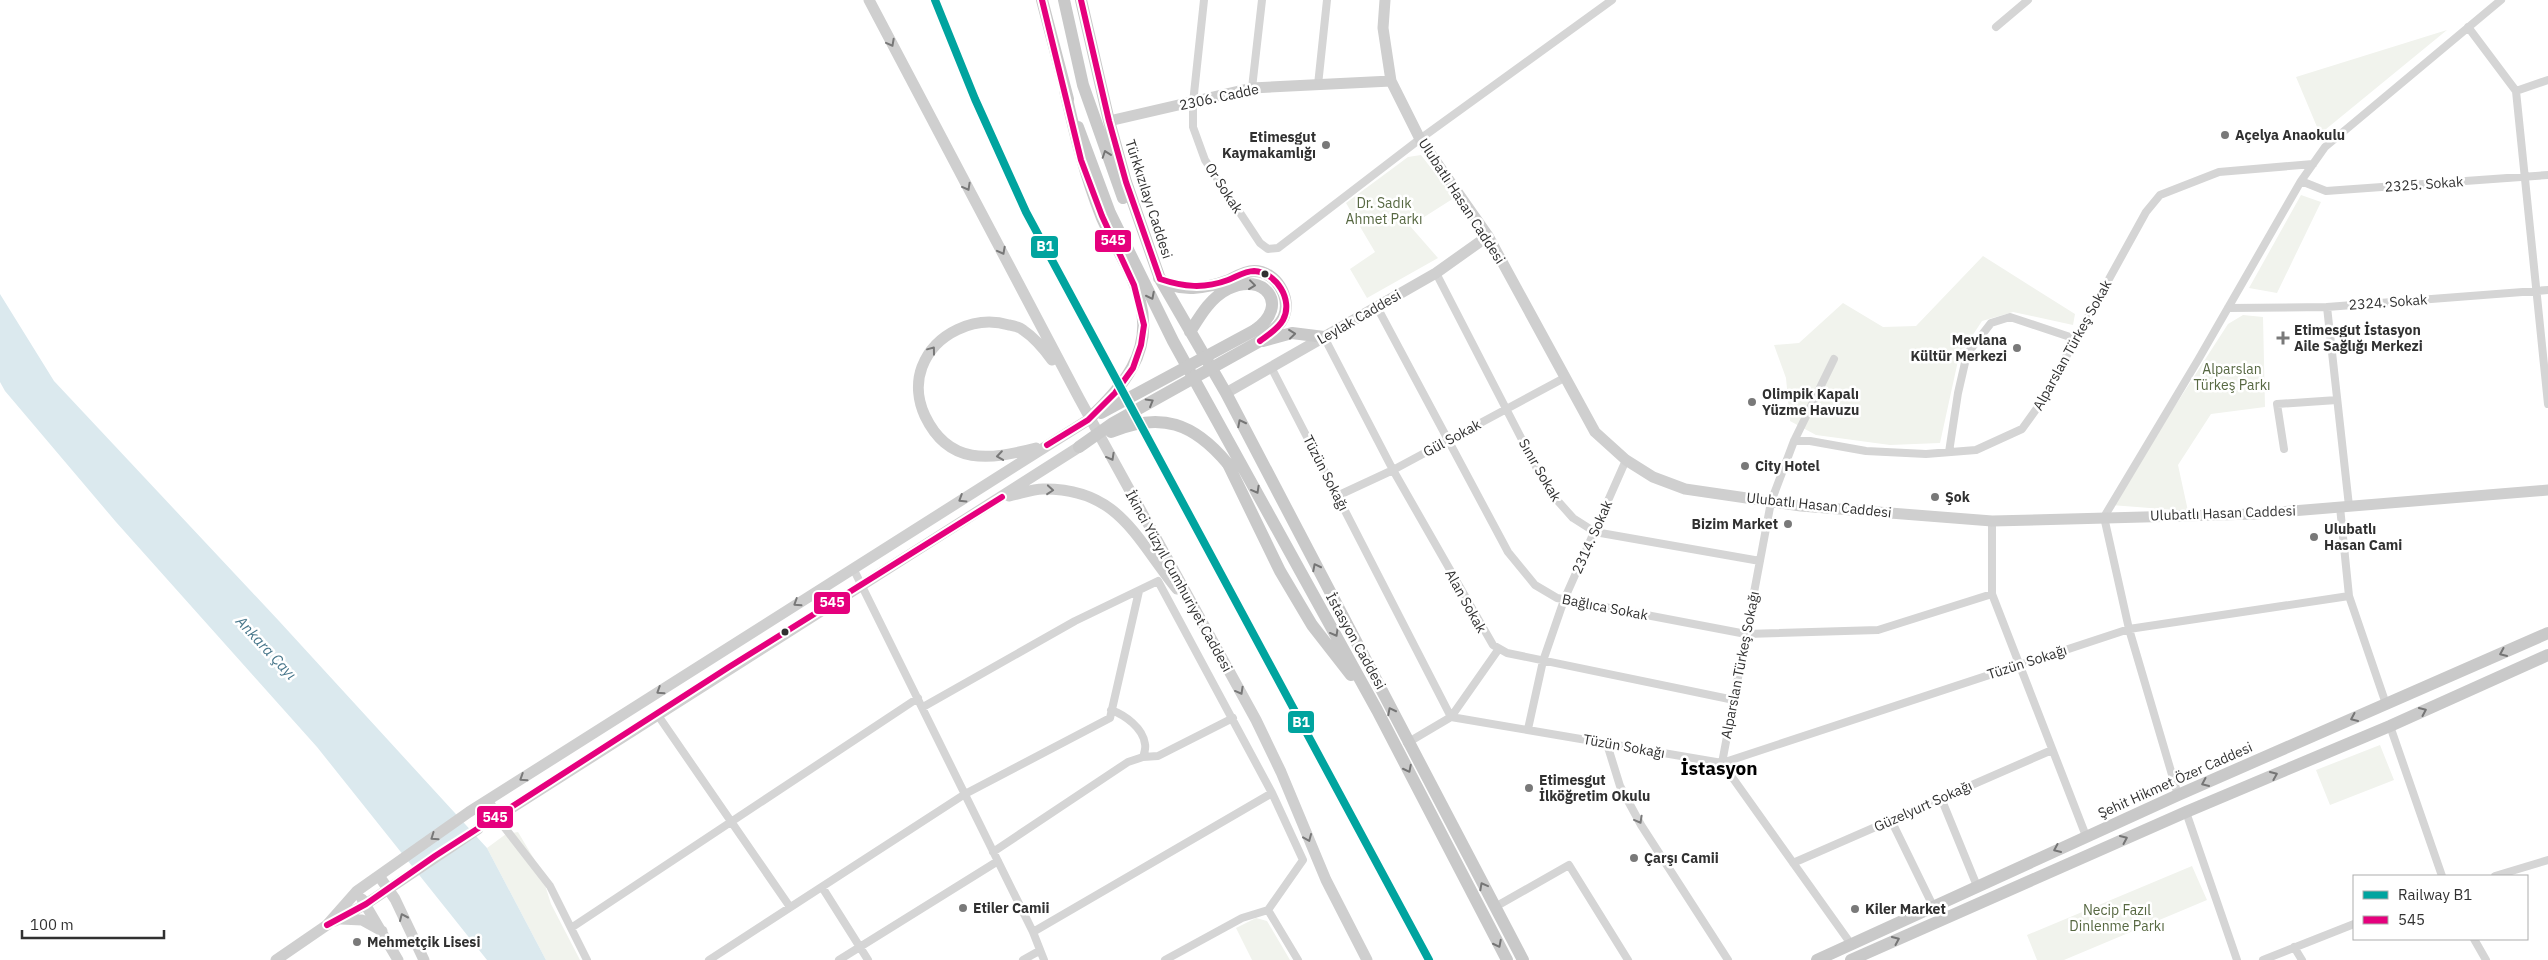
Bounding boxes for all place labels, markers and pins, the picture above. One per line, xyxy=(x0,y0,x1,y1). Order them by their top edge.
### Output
place label: Açelya Anaokulu xyxy=(2235,126,2345,144)
place label: Etimesgut Kaymakamlığı xyxy=(1222,128,1316,162)
marker: Açelya Anaokulu xyxy=(2219,129,2231,141)
marker: Etimesgut Kaymakamlığı xyxy=(1320,139,1332,151)
unlabelled marker xyxy=(1260,269,1270,279)
place label: Etimesgut İstasyon Aile Sağlığı Merkezi xyxy=(2294,321,2423,355)
place label: Mevlana Kültür Merkezi xyxy=(1911,331,2007,365)
marker: Etimesgut İstasyon Aile Sağlığı Merkezi xyxy=(2276,331,2290,345)
marker: Mevlana Kültür Merkezi xyxy=(2011,342,2023,354)
place label: Olimpik Kapalı Yüzme Havuzu xyxy=(1762,385,1859,419)
marker: Olimpik Kapalı Yüzme Havuzu xyxy=(1746,396,1758,408)
place label: City Hotel xyxy=(1755,457,1820,475)
marker: City Hotel xyxy=(1739,460,1751,472)
place label: Şok xyxy=(1945,488,1971,506)
marker: Şok xyxy=(1929,491,1941,503)
place label: Bizim Market xyxy=(1692,515,1778,533)
marker: Bizim Market xyxy=(1782,518,1794,530)
place label: Ulubatlı Hasan Cami xyxy=(2324,520,2402,554)
marker: Ulubatlı Hasan Cami xyxy=(2308,531,2320,543)
unlabelled marker xyxy=(780,627,790,637)
place label: Etimesgut İlköğretim Okulu xyxy=(1539,771,1650,805)
marker: Etimesgut İlköğretim Okulu xyxy=(1523,782,1535,794)
place label: Çarşı Camii xyxy=(1644,849,1719,867)
marker: Çarşı Camii xyxy=(1628,852,1640,864)
place label: Etiler Camii xyxy=(973,899,1050,917)
place label: Kiler Market xyxy=(1865,900,1946,918)
marker: Etiler Camii xyxy=(957,902,969,914)
marker: Kiler Market xyxy=(1849,903,1861,915)
place label: Mehmetçik Lisesi xyxy=(367,933,480,951)
marker: Mehmetçik Lisesi xyxy=(351,936,363,948)

